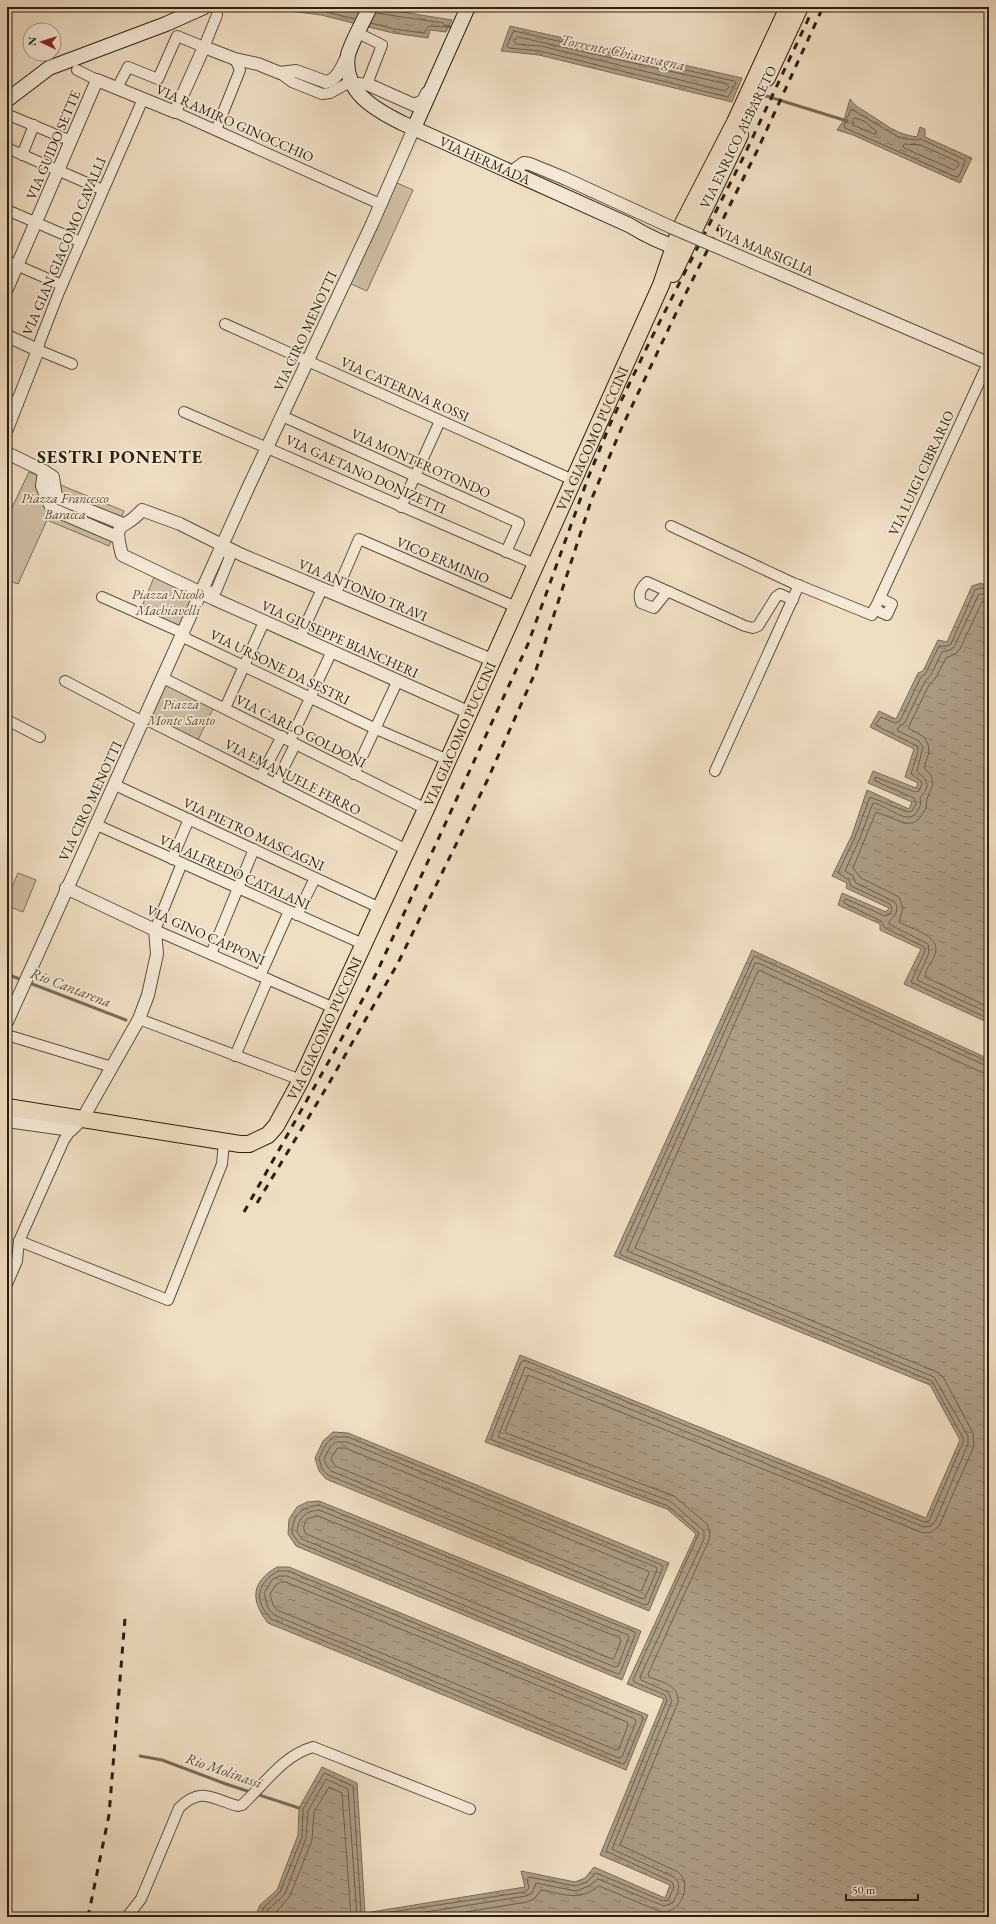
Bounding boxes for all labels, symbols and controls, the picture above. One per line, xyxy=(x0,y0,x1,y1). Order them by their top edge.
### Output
north arrow xyxy=(22,22,62,62)
water label: Torrente Chiaravagna xyxy=(559,30,687,74)
text: N xyxy=(25,36,39,46)
street label: VIA ENRICO ALBARETO xyxy=(695,62,781,212)
street label: VIA RAMIRO GINOCCHIO xyxy=(153,80,317,166)
street label: VIA GUIDO SETTE xyxy=(22,88,84,202)
street label: VIA HERMADA xyxy=(437,132,534,189)
street label: VIA GIAN GIACOMO CAVALLI xyxy=(18,154,110,338)
street label: VIA MARSIGLIA xyxy=(715,223,817,280)
street label: VIA CIRO MENOTTI xyxy=(269,268,341,394)
street label: VIA CATERINA ROSSI xyxy=(338,353,472,426)
street label: VIA GIACOMO PUCCINI xyxy=(552,363,633,513)
street label: VIA LUIGI CIBRARIO xyxy=(884,407,958,539)
street label: VIA MONTEROTONDO xyxy=(348,424,494,502)
street label: VIA GAETANO DONIZETTI xyxy=(283,430,449,518)
district label: SESTRI PONENTE xyxy=(37,445,203,468)
park label: Piazza Francesco Baracca xyxy=(21,489,110,523)
street label: VICO ERMINIO xyxy=(394,532,493,588)
street label: VIA ANTONIO TRAVI xyxy=(296,555,430,625)
park label: Piazza Nicolò Machiavelli xyxy=(132,585,205,619)
street label: VIA GIUSEPPE BIANCHERI xyxy=(259,596,422,682)
street label: VIA URSONE DA SESTRI xyxy=(207,625,353,709)
street label: VIA GIACOMO PUCCINI xyxy=(419,659,500,809)
street label: VIA CARLO GOLDONI xyxy=(233,690,369,772)
park label: Piazza Monte Santo xyxy=(146,695,216,729)
street label: VIA EMANUELE FERRO xyxy=(222,735,365,819)
street label: VIA CIRO MENOTTI xyxy=(54,738,126,864)
street label: VIA PIETRO MASCAGNI xyxy=(180,793,328,875)
street label: VIA ALFREDO CATALANI xyxy=(157,831,314,914)
street label: VIA GINO CAPPONI xyxy=(144,901,268,969)
street label: VIA GIACOMO PUCCINI xyxy=(283,954,366,1103)
water label: Rio Cantarena xyxy=(28,963,114,1011)
water label: Rio Molinassi xyxy=(183,1748,265,1792)
scale bar xyxy=(846,1876,918,1902)
text: 50 m xyxy=(852,1882,876,1898)

